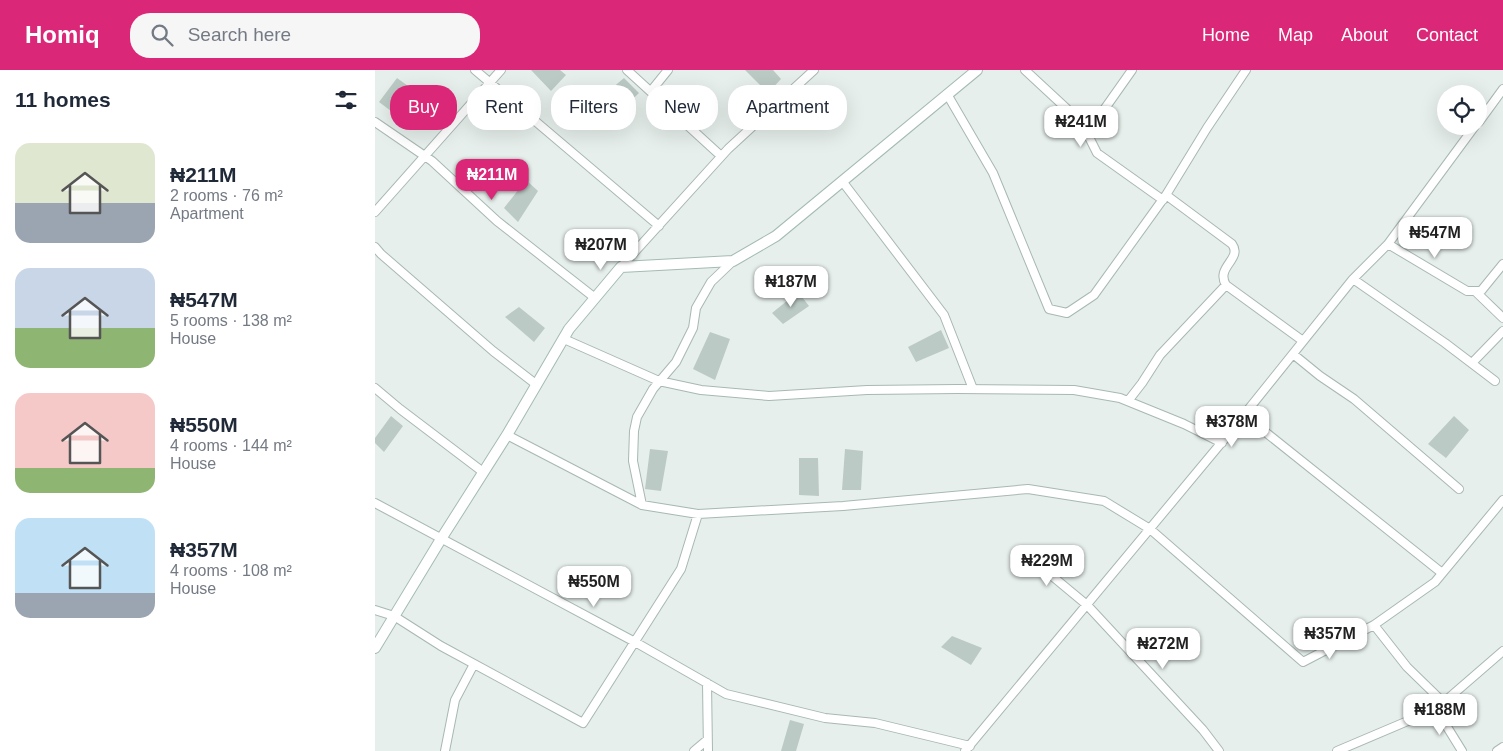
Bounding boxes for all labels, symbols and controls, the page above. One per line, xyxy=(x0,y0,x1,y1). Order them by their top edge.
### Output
search box xyxy=(130,13,480,58)
text: Homiq xyxy=(25,21,100,48)
icon: search xyxy=(148,21,176,49)
text: Search here xyxy=(188,24,291,45)
text: Home xyxy=(1202,25,1250,45)
text: Map xyxy=(1278,25,1313,45)
text: About xyxy=(1341,25,1388,45)
text: Contact xyxy=(1416,25,1478,45)
chip: Buy xyxy=(390,85,457,130)
chip: Rent xyxy=(467,85,541,130)
chip: Filters xyxy=(551,85,636,130)
chip: New xyxy=(646,85,718,130)
chip: Apartment xyxy=(728,85,847,130)
map controls xyxy=(1437,85,1487,135)
button: locate xyxy=(1437,85,1487,135)
icon: filters xyxy=(332,86,360,114)
text: 11 homes xyxy=(15,88,111,111)
pin: ₦241M xyxy=(1046,106,1116,148)
text: ₦241M xyxy=(1055,113,1107,130)
pin: ₦211M xyxy=(457,158,527,201)
icon: home xyxy=(55,163,115,223)
text: ₦211M xyxy=(170,163,237,186)
text: ₦211M xyxy=(467,166,517,183)
text: 2 rooms · 76 m² xyxy=(170,187,283,204)
text: Apartment xyxy=(170,205,244,222)
pin: ₦547M xyxy=(1400,216,1470,259)
text: ₦547M xyxy=(1409,224,1461,241)
pin: ₦207M xyxy=(566,228,636,271)
text: ₦207M xyxy=(575,236,627,253)
pin: ₦187M xyxy=(756,266,826,308)
text: ₦187M xyxy=(765,273,817,290)
icon: home xyxy=(55,288,115,348)
text: ₦547M xyxy=(170,288,238,311)
text: 5 rooms · 138 m² xyxy=(170,312,292,329)
text: House xyxy=(170,330,216,347)
pin: ₦378M xyxy=(1197,406,1267,448)
icon: home xyxy=(55,413,115,473)
text: ₦550M xyxy=(170,413,238,436)
text: ₦378M xyxy=(1206,413,1258,430)
text: 4 rooms · 144 m² xyxy=(170,437,292,454)
text: House xyxy=(170,455,216,472)
icon: home xyxy=(55,538,115,598)
text: ₦357M xyxy=(170,538,238,561)
pin: ₦229M xyxy=(1012,544,1082,587)
text: ₦229M xyxy=(1021,552,1073,569)
text: 4 rooms · 108 m² xyxy=(170,562,292,579)
pin: ₦550M xyxy=(559,566,629,608)
text: ₦550M xyxy=(568,573,620,590)
text: House xyxy=(170,580,216,597)
pin: ₦357M xyxy=(1295,618,1365,660)
text: ₦357M xyxy=(1304,625,1356,642)
pin: ₦272M xyxy=(1128,628,1198,670)
text: ₦272M xyxy=(1137,635,1189,652)
pin: ₦188M xyxy=(1405,694,1475,736)
text: ₦188M xyxy=(1414,701,1466,718)

